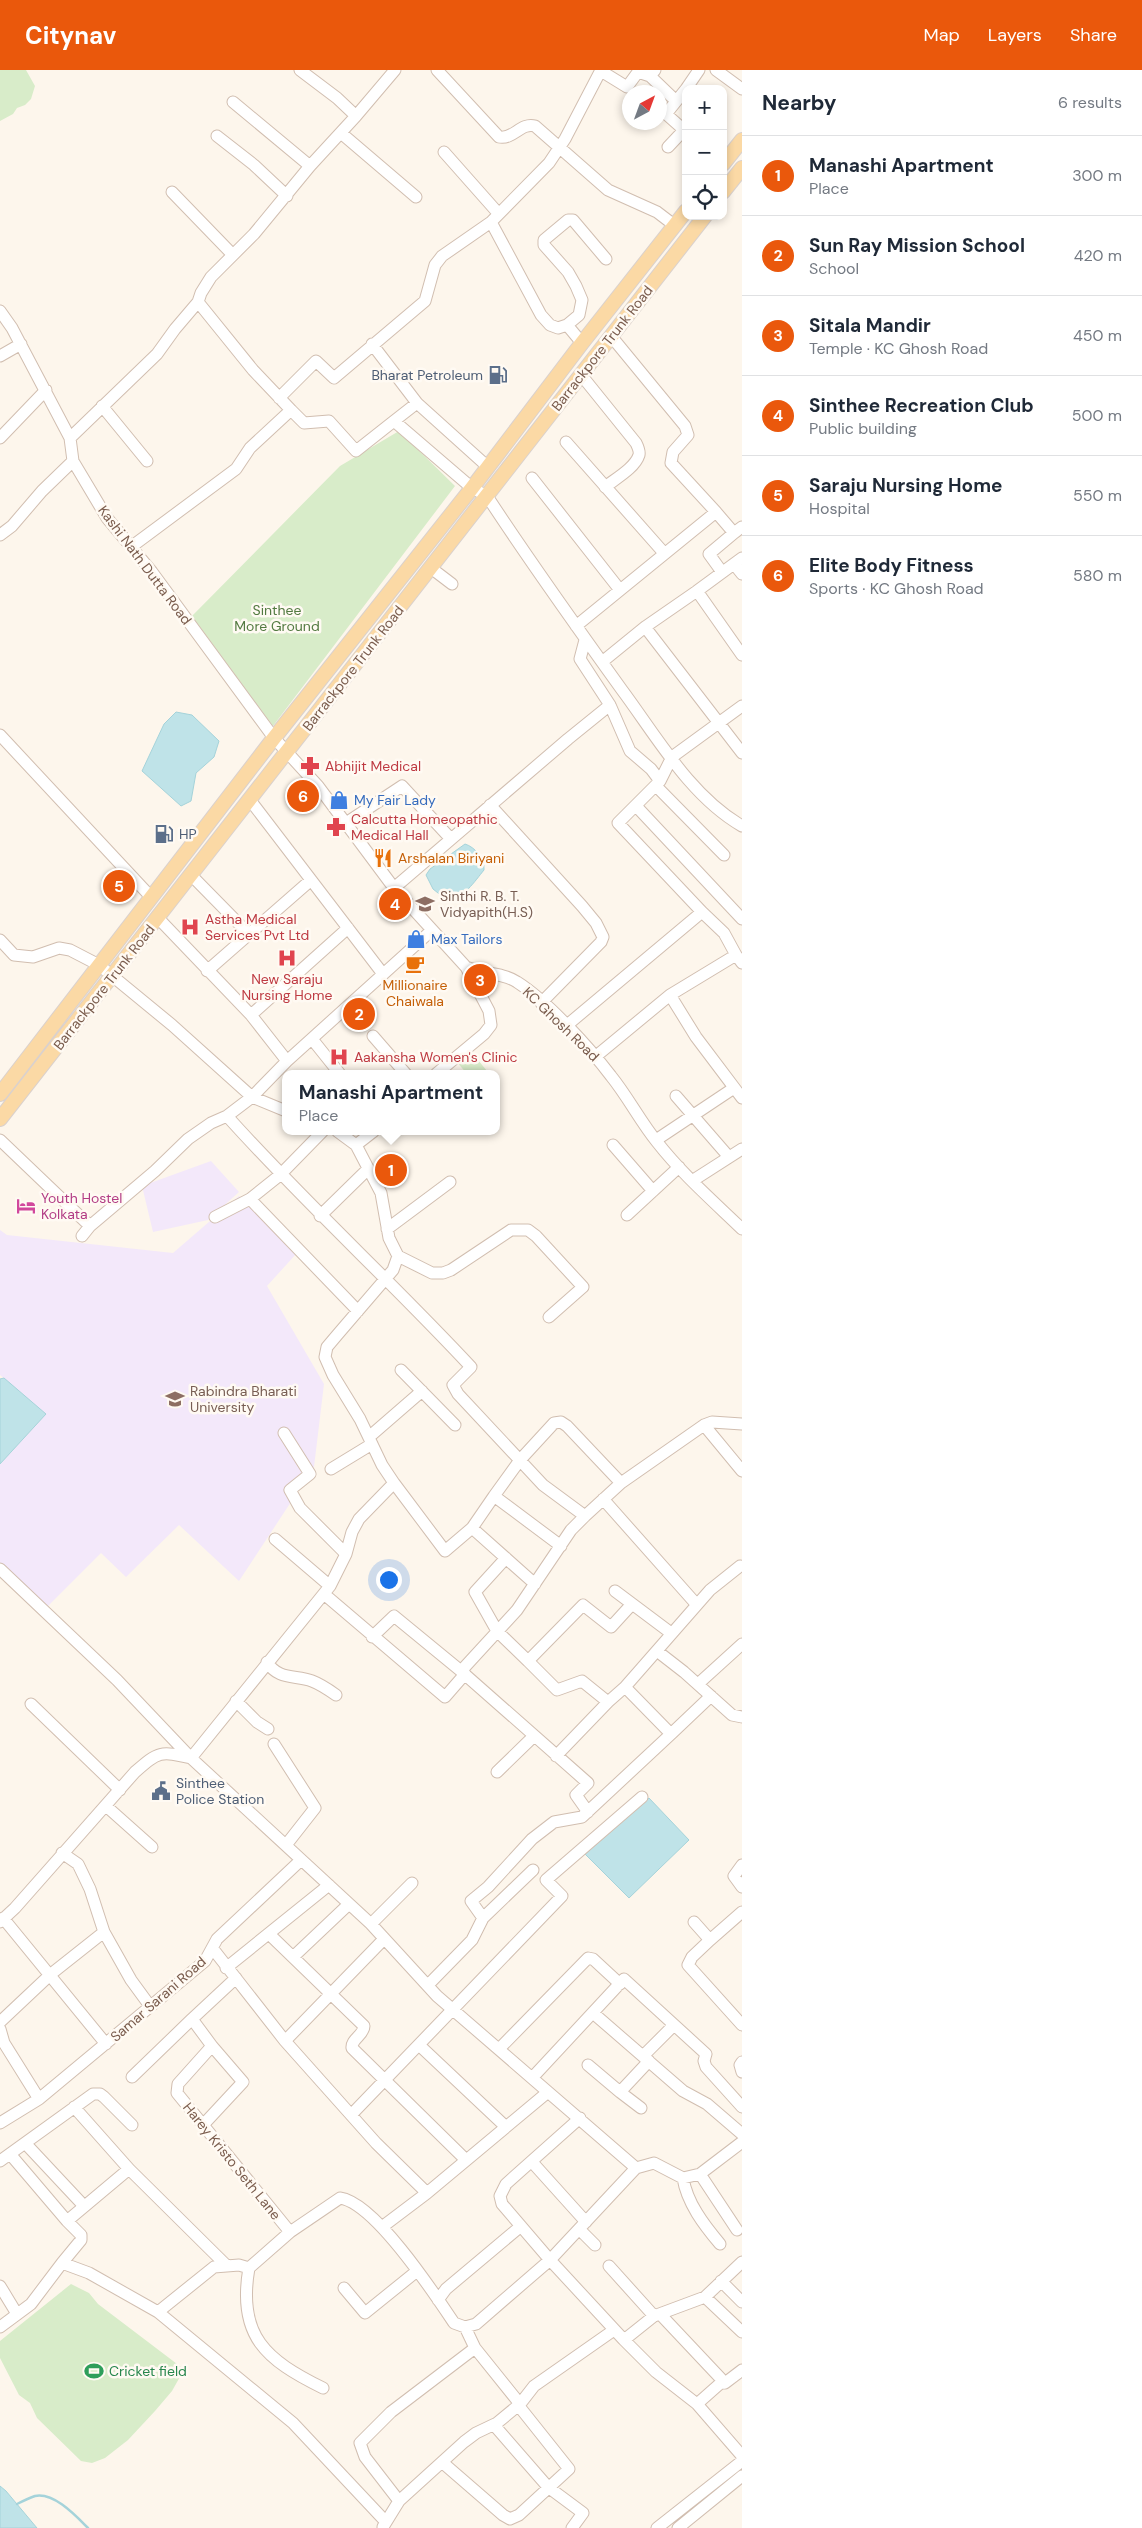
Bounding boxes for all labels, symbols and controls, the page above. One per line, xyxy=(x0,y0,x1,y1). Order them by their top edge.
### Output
text: Citynav xyxy=(25,20,116,51)
text: Map xyxy=(924,23,960,47)
text: Layers xyxy=(988,23,1042,47)
text: Share xyxy=(1070,23,1117,47)
north arrow xyxy=(622,85,667,130)
map controls xyxy=(682,85,727,220)
button: + xyxy=(682,85,727,130)
text: Nearby xyxy=(762,89,836,117)
text: 6 results xyxy=(1058,92,1122,113)
button: − xyxy=(682,130,727,175)
text: Manashi Apartment xyxy=(809,153,994,178)
text: 1 xyxy=(775,165,781,186)
text: 300 m xyxy=(1072,165,1122,186)
button: locate xyxy=(682,175,727,220)
text: Place xyxy=(809,178,849,199)
text: Sun Ray Mission School xyxy=(809,233,1025,258)
text: 2 xyxy=(773,245,783,266)
text: 420 m xyxy=(1074,245,1122,266)
text: School xyxy=(809,258,859,279)
street label: Barrackpore Trunk Road xyxy=(547,282,657,414)
text: Sitala Mandir xyxy=(809,313,931,338)
text: 3 xyxy=(773,325,783,346)
text: 450 m xyxy=(1073,325,1122,346)
text: Temple · KC Ghosh Road xyxy=(809,338,988,359)
fuel station icon: Bharat Petroleum xyxy=(487,364,509,386)
place label: Bharat Petroleum xyxy=(371,366,483,384)
text: Sinthee Recreation Club xyxy=(809,393,1034,418)
text: 4 xyxy=(773,405,783,426)
text: 500 m xyxy=(1072,405,1122,426)
text: Public building xyxy=(809,418,917,439)
text: Saraju Nursing Home xyxy=(809,473,1003,498)
text: 5 xyxy=(773,485,783,506)
text: 550 m xyxy=(1073,485,1122,506)
text: Hospital xyxy=(809,498,870,519)
street label: Kashi Nath Dutta Road xyxy=(94,502,196,628)
text: Elite Body Fitness xyxy=(809,553,974,578)
text: 6 xyxy=(773,565,783,586)
text: 580 m xyxy=(1073,565,1122,586)
text: Sports · KC Ghosh Road xyxy=(809,578,984,599)
park label: Sinthee More Ground xyxy=(234,601,320,635)
street label: Barrackpore Trunk Road xyxy=(298,602,408,734)
pharmacy icon: Abhijit Medical xyxy=(299,755,321,777)
place label: Abhijit Medical xyxy=(325,757,421,775)
pin: 6 xyxy=(287,777,319,815)
shop icon: My Fair Lady xyxy=(328,789,350,811)
place label: My Fair Lady xyxy=(354,791,436,809)
place label: Calcutta Homeopathic Medical Hall xyxy=(351,810,498,844)
pharmacy icon: Calcutta Homeopathic Medical Hall xyxy=(325,816,347,838)
fuel station icon: HP xyxy=(153,823,175,845)
place label: HP xyxy=(179,825,197,843)
restaurant icon: Arshalan Biriyani xyxy=(372,847,394,869)
place label: Arshalan Biriyani xyxy=(398,849,504,867)
pin: 5 xyxy=(103,867,135,905)
pin: 4 xyxy=(379,885,411,923)
place label: Sinthi R. B. T. Vidyapith(H.S) xyxy=(440,887,533,921)
school or university icon: Sinthi R. B. T. Vidyapith(H.S) xyxy=(414,893,436,915)
place label: Astha Medical Services Pvt Ltd xyxy=(205,910,309,944)
hospital icon: Astha Medical Services Pvt Ltd xyxy=(179,916,201,938)
street label: Barrackpore Trunk Road xyxy=(49,921,159,1053)
shop icon: Max Tailors xyxy=(405,928,427,950)
place label: Max Tailors xyxy=(431,930,502,948)
hospital icon: New Saraju Nursing Home xyxy=(276,947,298,969)
cafe icon: Millionaire Chaiwala xyxy=(404,953,426,975)
pin: 3 xyxy=(464,961,496,999)
place label: New Saraju Nursing Home xyxy=(241,970,333,1004)
place label: Millionaire Chaiwala xyxy=(383,976,448,1010)
street label: KC Ghosh Road xyxy=(519,983,603,1065)
pin: 2 xyxy=(343,995,375,1033)
hospital icon: Aakansha Women's Clinic xyxy=(328,1046,350,1068)
place label: Aakansha Women's Clinic xyxy=(354,1048,518,1066)
popup xyxy=(282,1070,500,1135)
text: Manashi Apartment xyxy=(299,1080,483,1105)
text: Place xyxy=(299,1105,338,1126)
pin: 1 xyxy=(375,1151,407,1189)
place label: Youth Hostel Kolkata xyxy=(41,1189,122,1223)
hotel icon: Youth Hostel Kolkata xyxy=(15,1195,37,1217)
place label: Rabindra Bharati University xyxy=(190,1382,297,1416)
school or university icon: Rabindra Bharati University xyxy=(164,1388,186,1410)
your location xyxy=(376,1567,402,1593)
place label: Sinthee Police Station xyxy=(176,1774,264,1808)
public building icon: Sinthee Police Station xyxy=(150,1780,172,1802)
street label: Samar Sarani Road xyxy=(106,1953,210,2045)
street label: Harey Kristo Seth Lane xyxy=(179,2099,285,2223)
sports icon: Cricket field xyxy=(83,2360,105,2382)
place label: Cricket field xyxy=(109,2362,187,2380)

